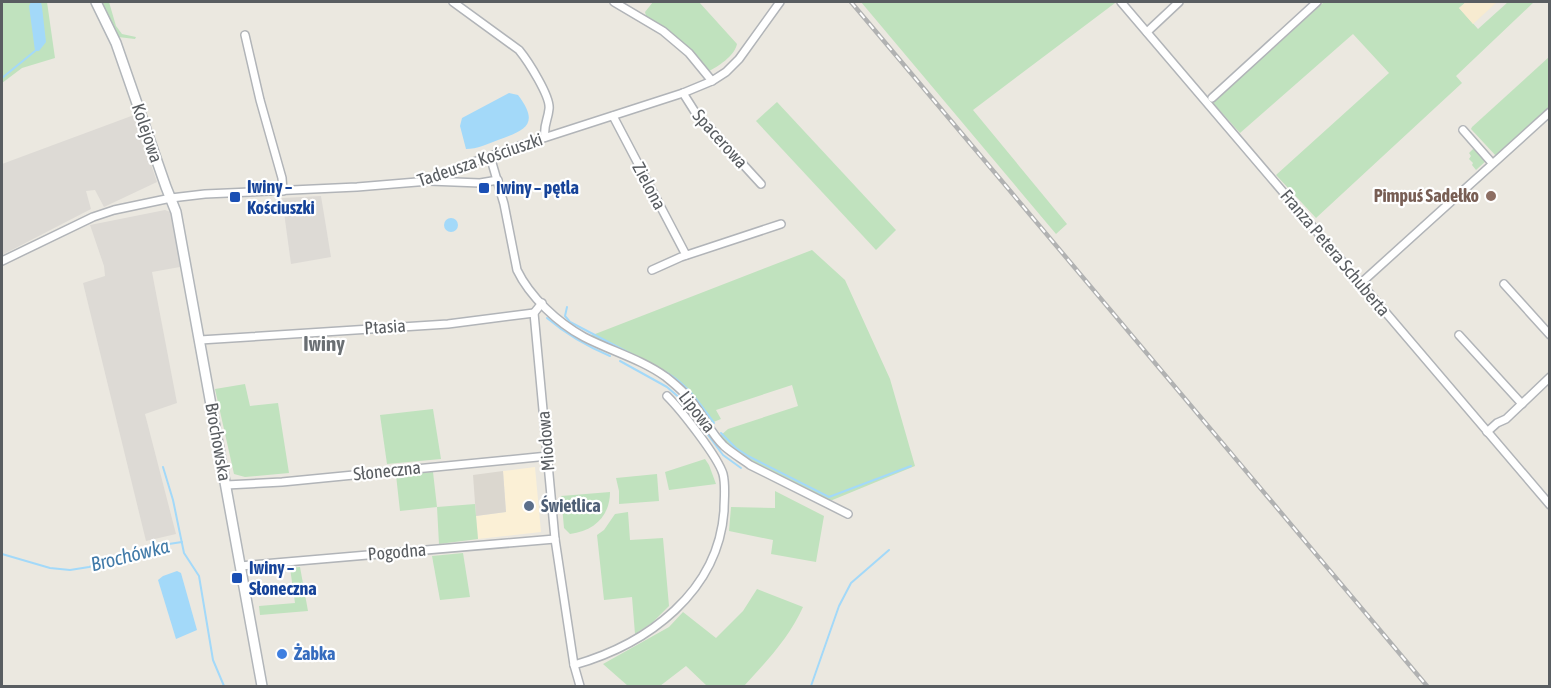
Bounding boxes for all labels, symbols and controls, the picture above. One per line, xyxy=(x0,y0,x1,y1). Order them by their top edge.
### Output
street label: Kolejowa xyxy=(128,101,167,165)
street label: Spacerowa xyxy=(689,105,752,172)
street label: Tadeusza Kościuszki xyxy=(414,128,545,191)
street label: Zielona xyxy=(628,159,671,213)
place label: Iwiny – Kościuszki xyxy=(247,176,315,218)
place label: Iwiny – pętla xyxy=(496,177,579,198)
marker: Iwiny – pętla xyxy=(477,181,491,195)
street label: Franza Petera Schuberta xyxy=(1276,185,1395,320)
place label: Pimpuś Sadełko xyxy=(1374,185,1479,206)
marker: Pimpuś Sadełko xyxy=(1484,189,1498,203)
marker: Iwiny – Kościuszki xyxy=(228,190,242,204)
street label: Ptasia xyxy=(364,315,406,338)
district label: Iwiny xyxy=(303,331,345,355)
street label: Lipowa xyxy=(675,387,720,437)
street label: Brochowska xyxy=(201,401,236,483)
street label: Miodowa xyxy=(532,410,559,472)
street label: Słoneczna xyxy=(352,457,422,484)
place label: Świetlica xyxy=(541,495,601,516)
marker: Świetlica xyxy=(522,499,536,513)
water label: Brochówka xyxy=(88,534,172,575)
street label: Pogodna xyxy=(367,538,427,565)
place label: Iwiny – Słoneczna xyxy=(249,557,317,599)
marker: Iwiny – Słoneczna xyxy=(230,571,244,585)
place label: Żabka xyxy=(294,643,335,664)
marker: Żabka xyxy=(275,647,289,661)

